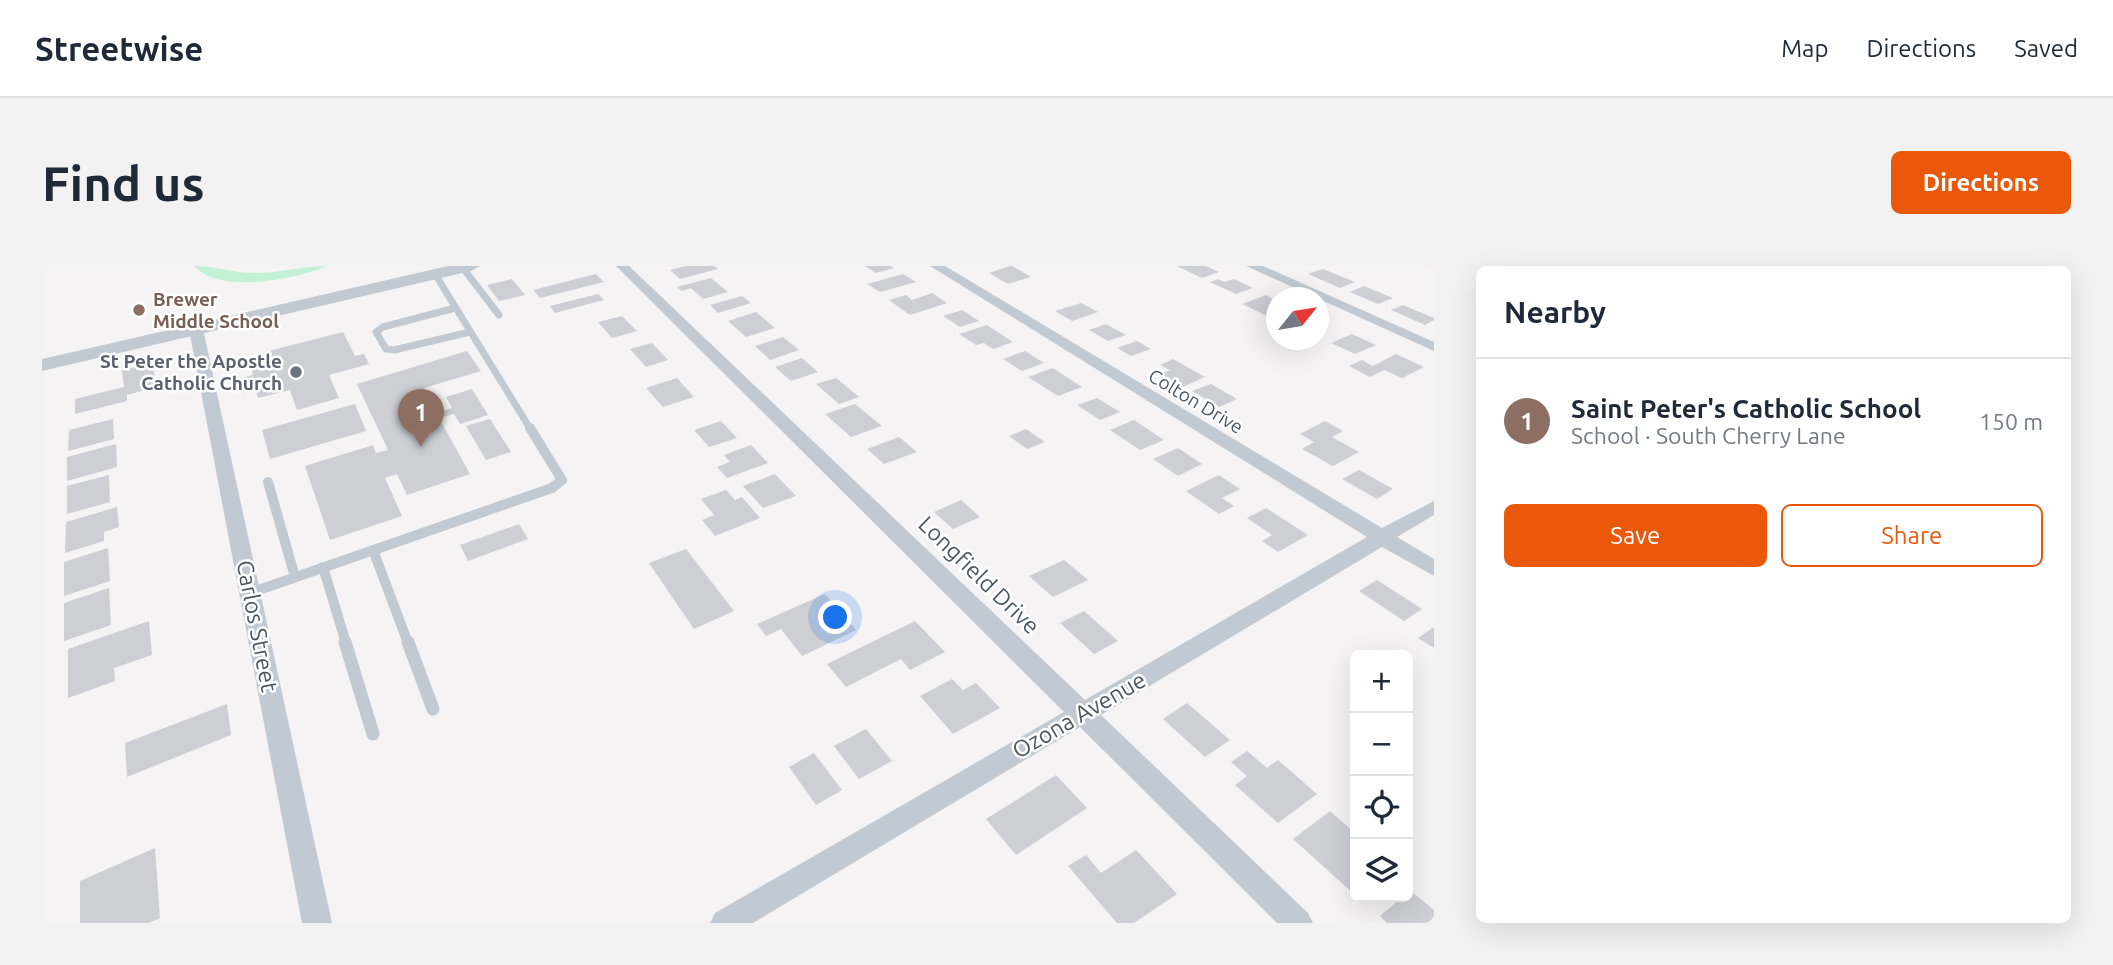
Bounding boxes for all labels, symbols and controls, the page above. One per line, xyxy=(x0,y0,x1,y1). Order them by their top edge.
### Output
text: Streetwise xyxy=(35,30,203,67)
text: Map xyxy=(1781,35,1828,62)
text: Directions xyxy=(1866,35,1976,62)
text: Saved xyxy=(2014,35,2078,62)
button: Directions xyxy=(1891,151,2071,214)
text: Find us xyxy=(42,155,205,210)
north arrow xyxy=(1266,287,1329,350)
place label: Brewer Middle School xyxy=(153,288,279,332)
text: Nearby xyxy=(1504,295,1606,329)
marker: Brewer Middle School xyxy=(131,302,147,318)
place label: St Peter the Apostle Catholic Church xyxy=(100,350,282,394)
marker: St Peter the Apostle Catholic Church xyxy=(288,364,304,380)
street label: Colton Drive xyxy=(1145,364,1247,438)
pin: 1 xyxy=(398,389,444,447)
text: Saint Peter's Catholic School xyxy=(1571,394,1921,423)
text: 1 xyxy=(1521,409,1533,434)
text: 150 m xyxy=(1979,409,2043,434)
text: School · South Cherry Lane xyxy=(1571,423,1846,448)
button: Save xyxy=(1504,504,1767,567)
button: Share xyxy=(1781,504,2043,567)
street label: Longfield Drive xyxy=(914,511,1045,638)
street label: Carlos Street xyxy=(232,558,283,694)
your location xyxy=(818,600,852,634)
map controls xyxy=(1350,650,1413,902)
button: + xyxy=(1350,650,1413,713)
street label: Ozona Avenue xyxy=(1008,666,1150,763)
button: − xyxy=(1350,713,1413,776)
button: locate xyxy=(1350,776,1413,839)
button: layers xyxy=(1350,839,1413,902)

